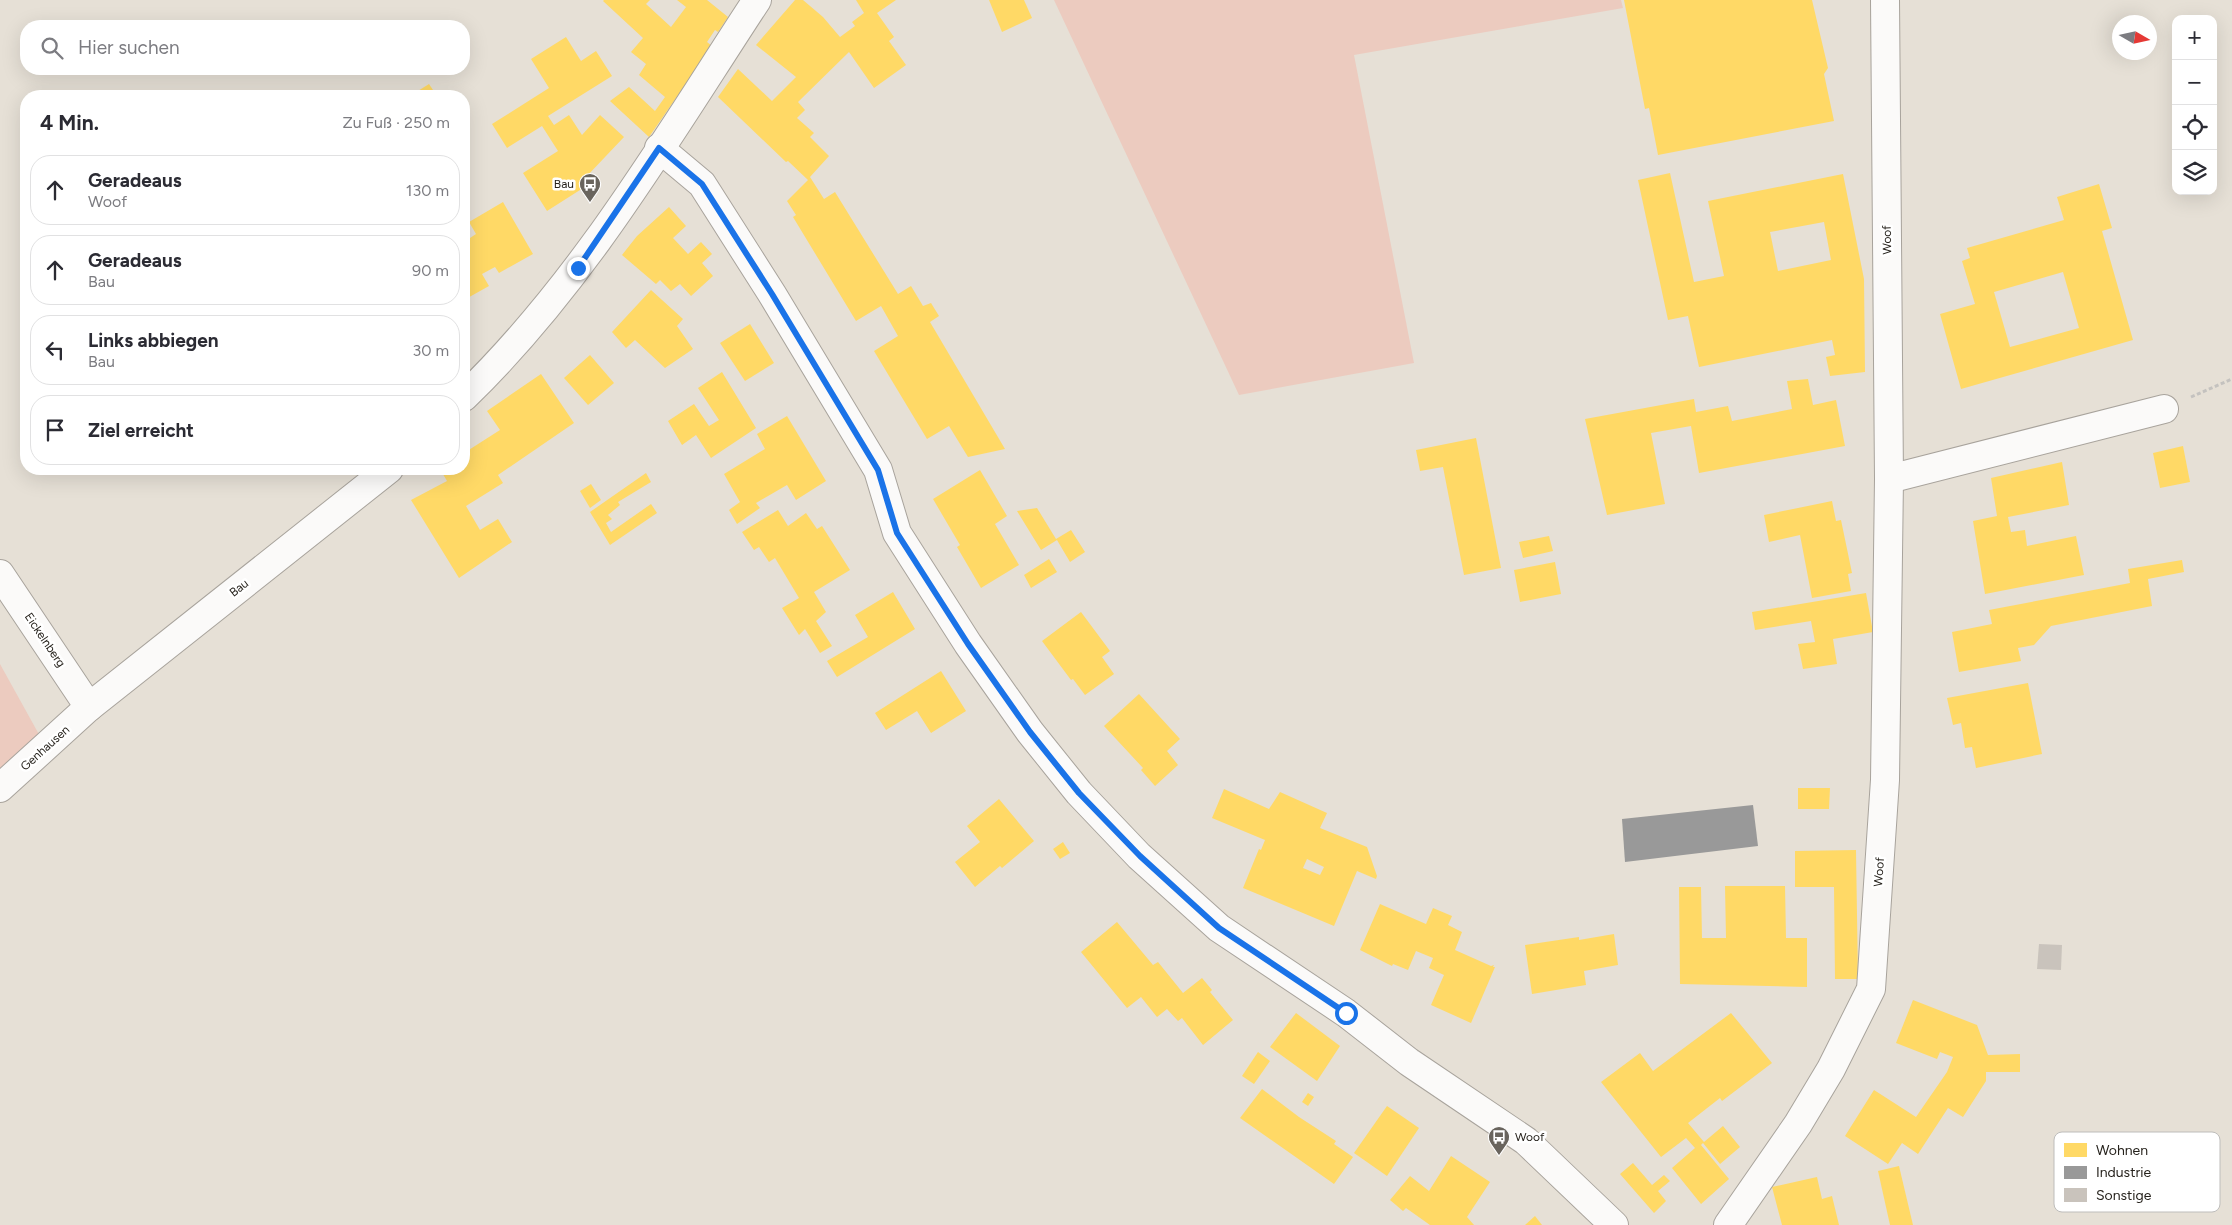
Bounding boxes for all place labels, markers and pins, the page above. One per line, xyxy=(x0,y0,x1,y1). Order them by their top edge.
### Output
bus stop icon: Bau xyxy=(578,172,602,203)
place label: Bau xyxy=(554,177,574,191)
bus stop icon: Woof xyxy=(1487,1125,1511,1156)
place label: Woof xyxy=(1515,1130,1545,1144)

